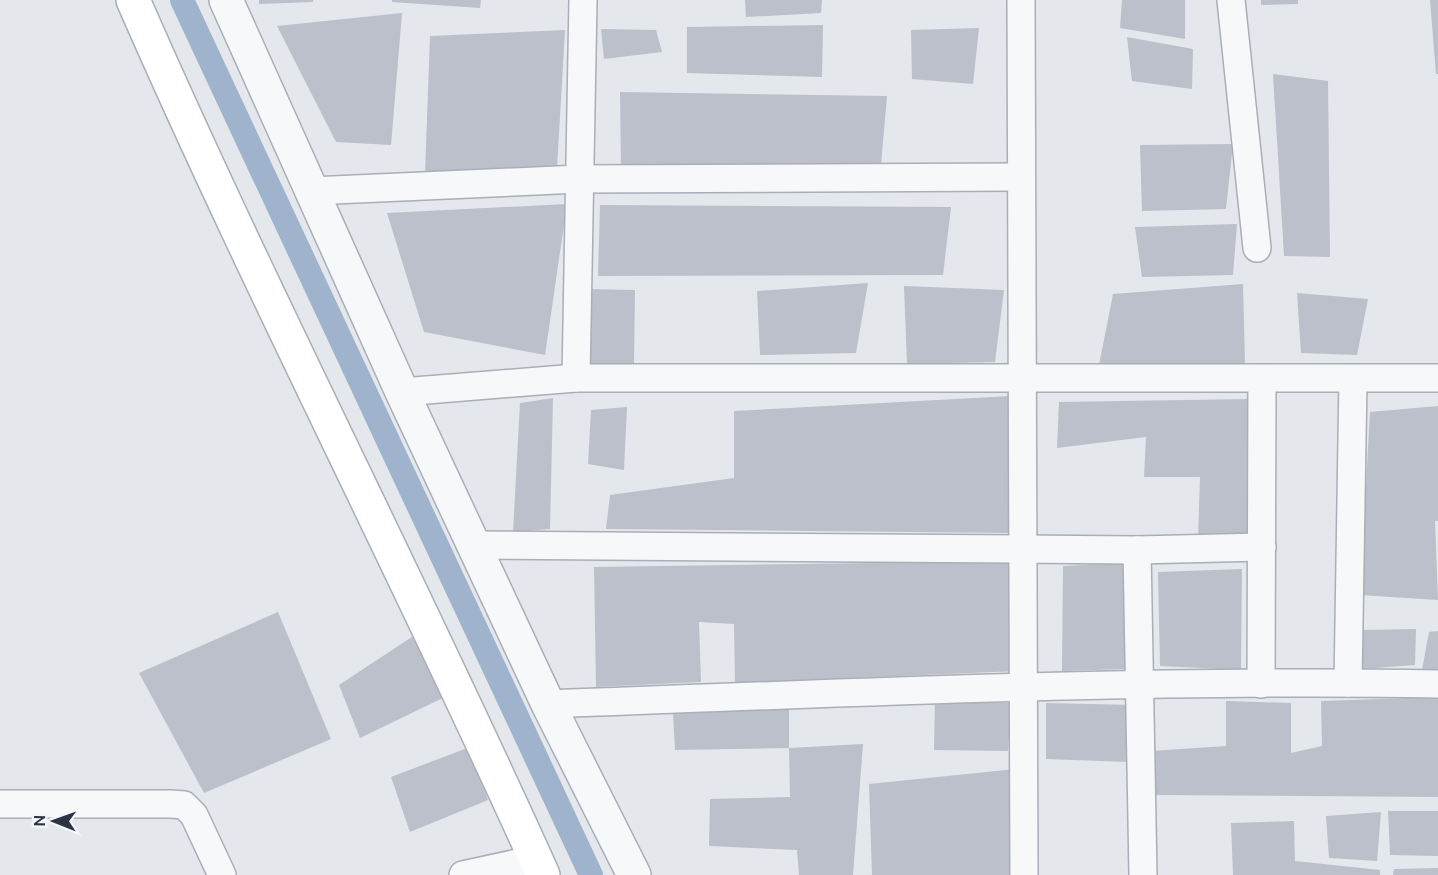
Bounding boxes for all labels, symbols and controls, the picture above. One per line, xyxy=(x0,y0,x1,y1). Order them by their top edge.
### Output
north arrow xyxy=(24,791,84,851)
text: N xyxy=(30,815,48,827)

